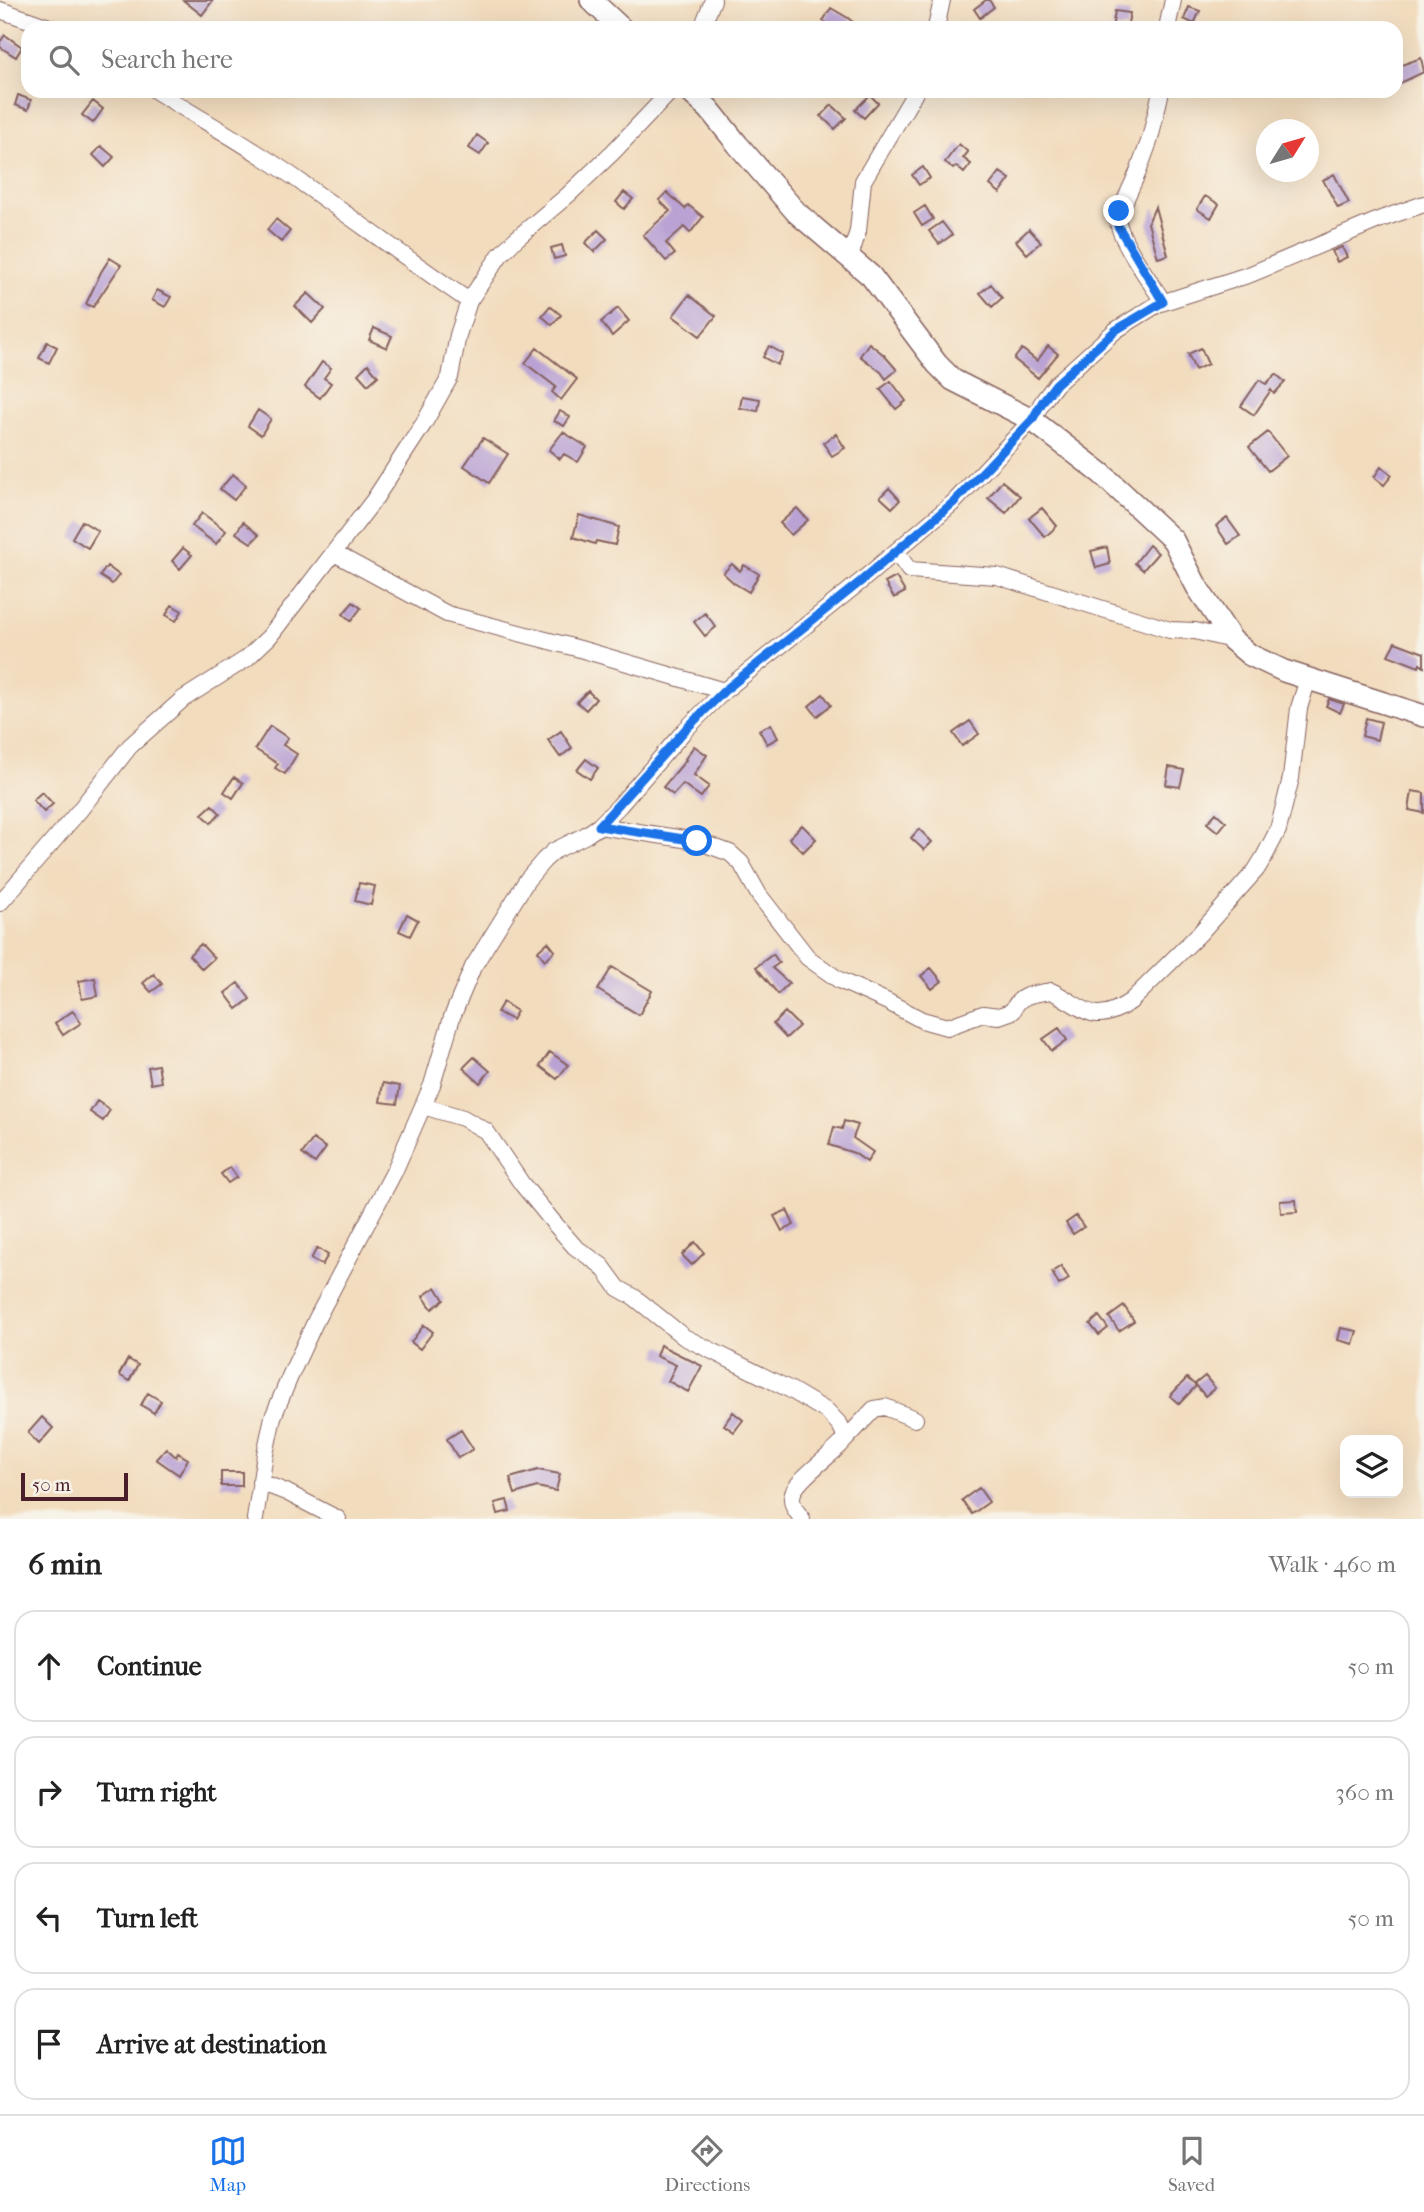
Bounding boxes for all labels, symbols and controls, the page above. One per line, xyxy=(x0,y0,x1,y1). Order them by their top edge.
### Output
search box xyxy=(21,21,1403,98)
icon: search xyxy=(45,41,83,79)
text: Search here xyxy=(101,44,233,75)
north arrow xyxy=(1256,119,1319,182)
route end xyxy=(1103,195,1134,226)
route start xyxy=(681,825,712,856)
map controls xyxy=(1340,1435,1403,1498)
button: layers xyxy=(1340,1435,1403,1498)
scale bar xyxy=(21,1470,128,1502)
text: 50 m xyxy=(32,1474,71,1496)
text: 6 min xyxy=(28,1547,102,1582)
text: Walk · 460 m xyxy=(1269,1551,1396,1578)
icon: ahead xyxy=(30,1647,68,1685)
text: Continue xyxy=(97,1651,202,1682)
text: 50 m xyxy=(1347,1653,1394,1680)
icon: right xyxy=(30,1773,68,1811)
text: Turn right xyxy=(97,1777,217,1808)
text: 360 m xyxy=(1335,1779,1394,1806)
icon: left xyxy=(30,1899,68,1937)
text: Turn left xyxy=(97,1903,198,1934)
text: 50 m xyxy=(1347,1905,1394,1932)
icon: arrive xyxy=(30,2025,68,2063)
text: Arrive at destination xyxy=(97,2029,327,2060)
tab: Map xyxy=(209,2132,247,2196)
tab: Directions xyxy=(665,2132,750,2196)
tab: Saved xyxy=(1168,2132,1215,2196)

